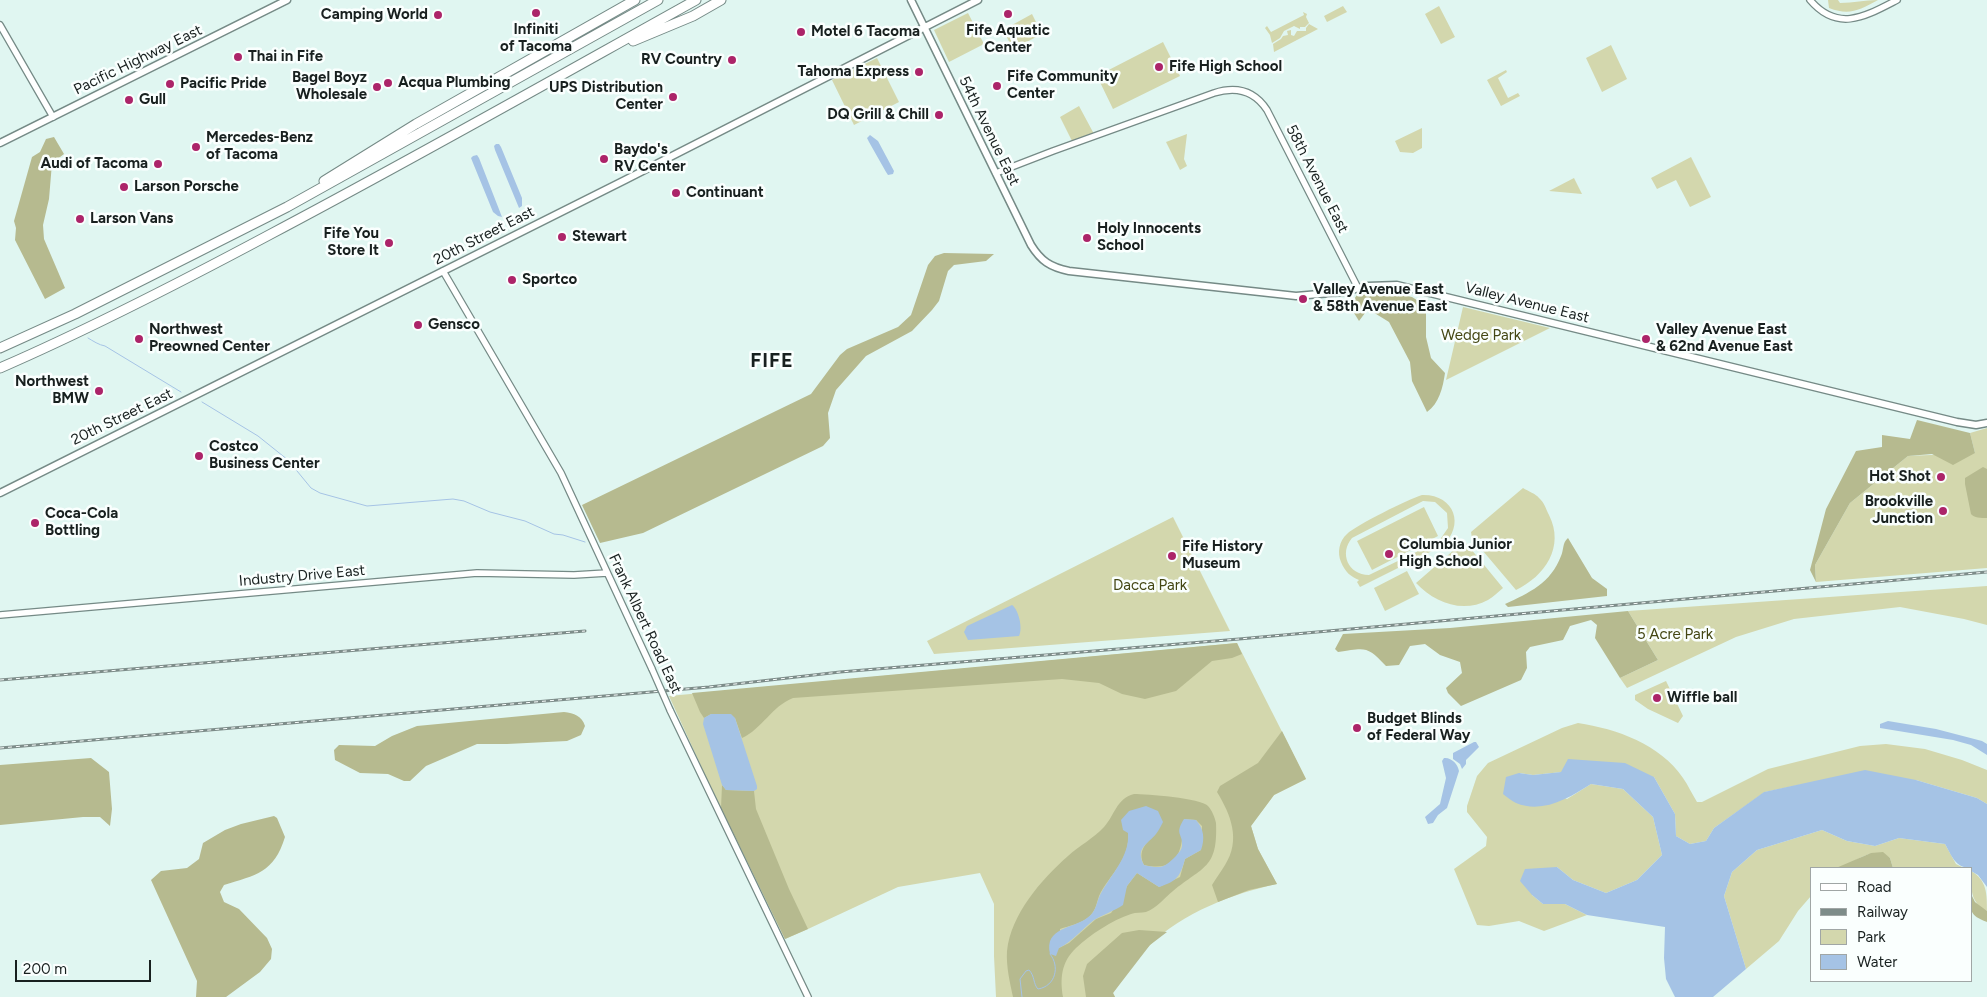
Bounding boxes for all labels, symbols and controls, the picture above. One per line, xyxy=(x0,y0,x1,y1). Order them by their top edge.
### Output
place label: Camping World xyxy=(321,6,428,24)
marker: Infiniti of Tacoma xyxy=(530,7,542,19)
marker: Fife Aquatic Center xyxy=(1002,8,1014,20)
marker: Camping World xyxy=(432,9,444,21)
street label: Pacific Highway East xyxy=(71,21,205,99)
place label: Infiniti of Tacoma xyxy=(500,21,572,56)
place label: Fife Aquatic Center xyxy=(966,22,1050,57)
place label: Motel 6 Tacoma xyxy=(811,23,920,41)
marker: Motel 6 Tacoma xyxy=(795,26,807,38)
place label: Thai in Fife xyxy=(248,48,323,66)
marker: Thai in Fife xyxy=(232,51,244,63)
place label: RV Country xyxy=(641,51,722,69)
marker: RV Country xyxy=(726,54,738,66)
place label: Fife High School xyxy=(1169,58,1282,76)
marker: Fife High School xyxy=(1153,61,1165,73)
place label: Tahoma Express xyxy=(797,63,909,81)
marker: Tahoma Express xyxy=(913,66,925,78)
place label: Fife Community Center xyxy=(1007,68,1118,103)
place label: Bagel Boyz Wholesale xyxy=(292,69,367,104)
street label: 54th Avenue East xyxy=(955,73,1023,189)
place label: Acqua Plumbing xyxy=(398,74,510,92)
place label: Pacific Pride xyxy=(180,75,266,93)
marker: Acqua Plumbing xyxy=(382,77,394,89)
marker: Pacific Pride xyxy=(164,78,176,90)
place label: UPS Distribution Center xyxy=(549,79,663,114)
marker: Fife Community Center xyxy=(991,80,1003,92)
marker: Bagel Boyz Wholesale xyxy=(371,81,383,93)
place label: Gull xyxy=(139,91,166,109)
marker: UPS Distribution Center xyxy=(667,91,679,103)
marker: Gull xyxy=(123,94,135,106)
place label: DQ Grill & Chill xyxy=(827,106,929,124)
marker: DQ Grill & Chill xyxy=(933,109,945,121)
street label: 58th Avenue East xyxy=(1282,122,1352,236)
place label: Mercedes-Benz of Tacoma xyxy=(206,129,313,164)
marker: Mercedes-Benz of Tacoma xyxy=(190,141,202,153)
place label: Baydo's RV Center xyxy=(614,141,686,176)
marker: Baydo's RV Center xyxy=(598,153,610,165)
place label: Audi of Tacoma xyxy=(40,155,148,173)
marker: Audi of Tacoma xyxy=(152,158,164,170)
place label: Larson Porsche xyxy=(134,178,239,196)
marker: Larson Porsche xyxy=(118,181,130,193)
place label: Continuant xyxy=(686,184,764,202)
marker: Continuant xyxy=(670,187,682,199)
street label: 20th Street East xyxy=(431,203,537,269)
place label: Larson Vans xyxy=(90,210,173,228)
marker: Larson Vans xyxy=(74,213,86,225)
place label: Holy Innocents School xyxy=(1097,220,1201,255)
place label: Fife You Store It xyxy=(324,225,379,260)
place label: Stewart xyxy=(572,228,627,246)
marker: Stewart xyxy=(556,231,568,243)
marker: Holy Innocents School xyxy=(1081,232,1093,244)
marker: Fife You Store It xyxy=(383,237,395,249)
place label: Sportco xyxy=(522,271,577,289)
marker: Sportco xyxy=(506,274,518,286)
street label: Valley Avenue East xyxy=(1463,279,1591,327)
place label: Valley Avenue East & 58th Avenue East xyxy=(1313,281,1448,316)
marker: Valley Avenue East & 58th Avenue East xyxy=(1297,293,1309,305)
place label: Gensco xyxy=(428,316,480,334)
marker: Gensco xyxy=(412,319,424,331)
place label: Northwest Preowned Center xyxy=(149,321,270,356)
place label: Valley Avenue East & 62nd Avenue East xyxy=(1656,321,1793,356)
park label: Wedge Park xyxy=(1441,327,1521,345)
marker: Northwest Preowned Center xyxy=(133,333,145,345)
marker: Valley Avenue East & 62nd Avenue East xyxy=(1640,333,1652,345)
district label: FIFE xyxy=(750,349,794,373)
place label: Northwest BMW xyxy=(15,373,89,408)
street label: 20th Street East xyxy=(68,385,176,449)
marker: Northwest BMW xyxy=(93,385,105,397)
place label: Costco Business Center xyxy=(209,438,320,473)
marker: Costco Business Center xyxy=(193,450,205,462)
place label: Hot Shot xyxy=(1869,468,1931,486)
marker: Hot Shot xyxy=(1935,471,1947,483)
place label: Brookville Junction xyxy=(1865,493,1933,528)
place label: Coca-Cola Bottling xyxy=(45,505,118,540)
marker: Brookville Junction xyxy=(1937,505,1949,517)
marker: Coca-Cola Bottling xyxy=(29,517,41,529)
place label: Columbia Junior High School xyxy=(1399,536,1512,571)
place label: Fife History Museum xyxy=(1182,538,1263,573)
marker: Columbia Junior High School xyxy=(1383,548,1395,560)
marker: Fife History Museum xyxy=(1166,550,1178,562)
street label: Frank Albert Road East xyxy=(605,551,685,697)
street label: Industry Drive East xyxy=(238,562,366,590)
park label: Dacca Park xyxy=(1113,577,1187,595)
park label: 5 Acre Park xyxy=(1637,626,1713,644)
place label: Wiffle ball xyxy=(1667,689,1737,707)
marker: Wiffle ball xyxy=(1651,692,1663,704)
place label: Budget Blinds of Federal Way xyxy=(1367,710,1470,745)
marker: Budget Blinds of Federal Way xyxy=(1351,722,1363,734)
legend xyxy=(1810,867,1972,982)
text: Road xyxy=(1857,878,1892,896)
text: Railway xyxy=(1857,903,1908,921)
text: Park xyxy=(1857,928,1886,946)
scale bar xyxy=(18,950,154,982)
text: Water xyxy=(1857,953,1897,971)
text: 200 m xyxy=(23,960,67,978)

